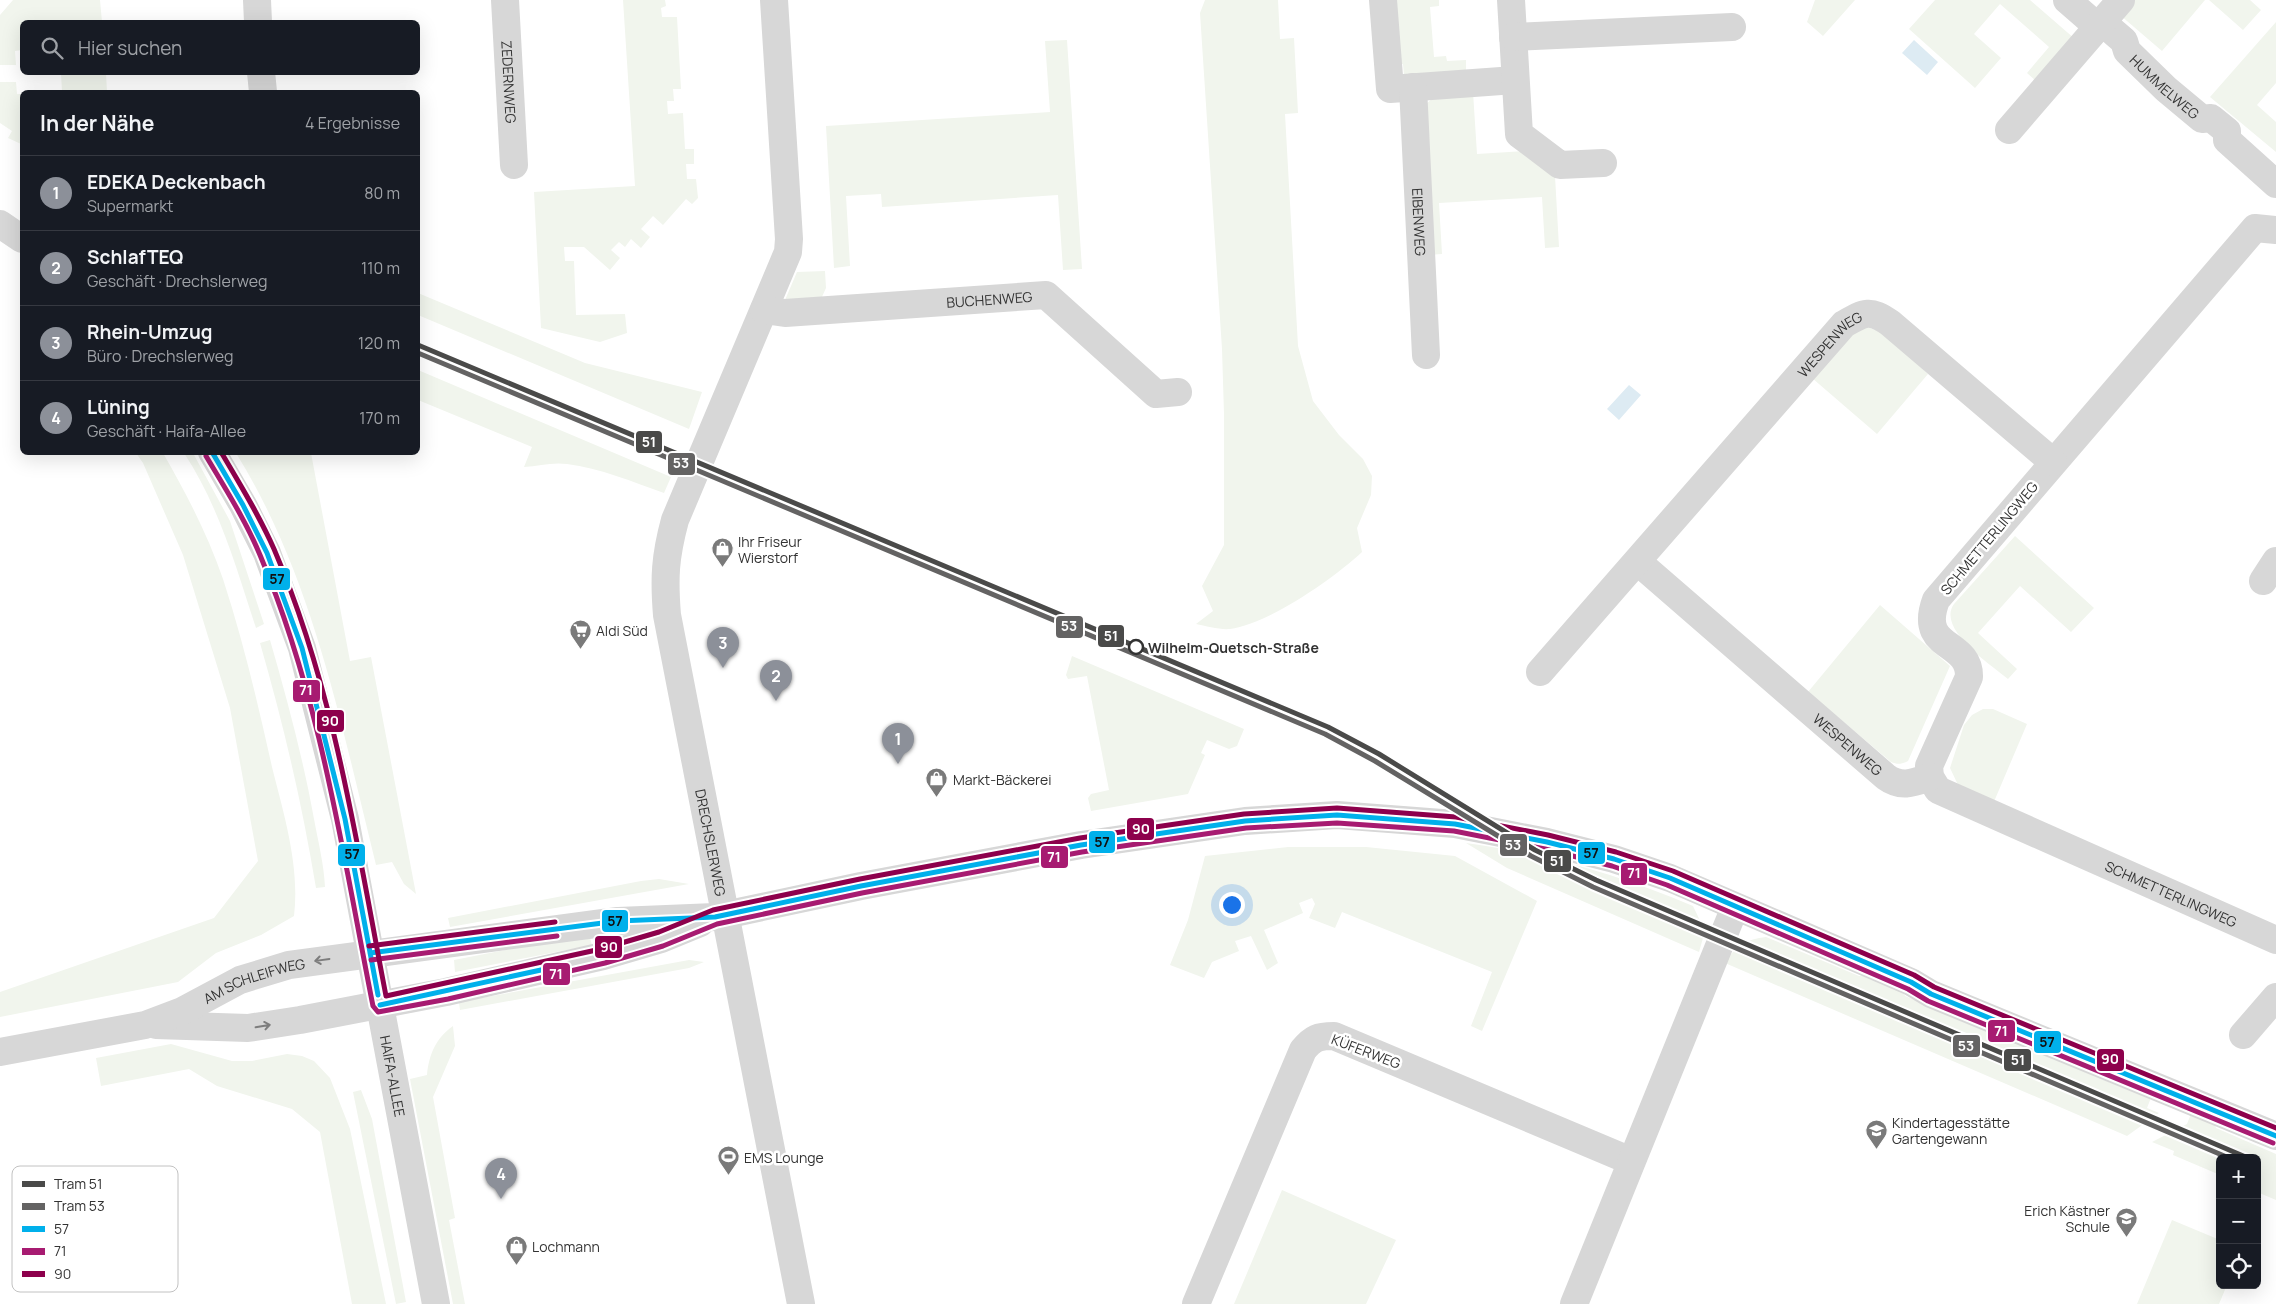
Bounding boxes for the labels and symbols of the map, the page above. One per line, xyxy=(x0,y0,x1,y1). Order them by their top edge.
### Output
street label: ZEDERNWEG xyxy=(498,40,521,124)
street label: HUMMELWEG xyxy=(2126,50,2204,123)
street label: EIBENWEG xyxy=(1408,187,1431,256)
street label: BUCHENWEG xyxy=(946,286,1033,311)
street label: WESPENWEG xyxy=(1793,306,1865,381)
line badge: 51 xyxy=(635,430,663,454)
text: 51 xyxy=(642,432,656,451)
line badge: 53 xyxy=(667,452,696,476)
text: 53 xyxy=(673,453,689,472)
street label: SCHMETTERLINGWEG xyxy=(1936,477,2042,599)
place label: Ihr Friseur Wierstorf xyxy=(738,532,802,567)
shop icon: Ihr Friseur Wierstorf xyxy=(710,537,734,568)
line badge: 57 xyxy=(262,567,291,591)
text: 57 xyxy=(269,569,285,588)
line badge: 53 xyxy=(1055,615,1084,639)
text: 53 xyxy=(1061,616,1077,635)
supermarket icon: Aldi Süd xyxy=(568,618,592,649)
place label: Aldi Süd xyxy=(596,621,648,640)
line badge: 51 xyxy=(1097,624,1125,648)
text: 51 xyxy=(1104,626,1118,645)
pin: 3 xyxy=(707,627,739,668)
place label: Wilhelm-Quetsch-Straße xyxy=(1148,638,1319,657)
marker: Wilhelm-Quetsch-Straße xyxy=(1128,639,1144,655)
pin: 2 xyxy=(760,660,792,701)
line badge: 71 xyxy=(292,679,321,703)
text: 71 xyxy=(299,680,313,699)
line badge: 90 xyxy=(316,709,345,733)
street label: WESPENWEG xyxy=(1809,709,1887,780)
text: 90 xyxy=(321,711,339,730)
pin: 1 xyxy=(882,723,914,764)
shop icon: Markt-Bäckerei xyxy=(925,767,949,798)
place label: Markt-Bäckerei xyxy=(953,770,1051,789)
street label: DRECHSLERWEG xyxy=(692,787,731,898)
line badge: 90 xyxy=(1126,817,1155,841)
text: 90 xyxy=(1132,819,1150,838)
line badge: 57 xyxy=(1088,830,1116,854)
text: 57 xyxy=(1094,832,1110,851)
line badge: 53 xyxy=(1499,833,1528,857)
text: 53 xyxy=(1505,835,1521,854)
line badge: 57 xyxy=(1577,841,1606,865)
line badge: 57 xyxy=(337,843,366,867)
text: 57 xyxy=(1583,843,1599,862)
text: 57 xyxy=(344,844,360,863)
line badge: 71 xyxy=(1040,845,1069,869)
text: 71 xyxy=(1047,847,1061,866)
line badge: 51 xyxy=(1543,849,1572,873)
text: 51 xyxy=(1550,851,1564,870)
street label: SCHMETTERLINGWEG xyxy=(2102,856,2240,931)
line badge: 71 xyxy=(1620,862,1648,886)
text: 71 xyxy=(1627,863,1641,882)
your location xyxy=(1219,892,1245,918)
line badge: 57 xyxy=(601,909,629,933)
text: 57 xyxy=(607,911,623,930)
line badge: 90 xyxy=(594,935,623,959)
text: 90 xyxy=(600,937,618,956)
street label: AM SCHLEIFWEG xyxy=(200,953,306,1008)
one-way arrow xyxy=(314,955,330,965)
line badge: 71 xyxy=(542,962,571,986)
text: 71 xyxy=(549,964,563,983)
line badge: 71 xyxy=(1987,1019,2016,1043)
one-way arrow xyxy=(255,1020,271,1030)
text: 71 xyxy=(1994,1021,2008,1040)
street label: KÜFERWEG xyxy=(1329,1029,1403,1073)
line badge: 57 xyxy=(2033,1030,2062,1054)
text: 57 xyxy=(2039,1032,2055,1051)
street label: HAIFA-ALLEE xyxy=(376,1034,410,1118)
line badge: 53 xyxy=(1952,1034,1981,1058)
text: 53 xyxy=(1958,1036,1974,1055)
line badge: 51 xyxy=(2003,1048,2032,1072)
line badge: 90 xyxy=(2096,1048,2125,1072)
text: 90 xyxy=(2101,1049,2119,1068)
text: 51 xyxy=(2011,1050,2025,1069)
place label: Kindertagesstätte Gartengewann xyxy=(1892,1113,2010,1148)
school or university icon: Kindertagesstätte Gartengewann xyxy=(1864,1118,1888,1149)
sports icon: EMS Lounge xyxy=(716,1145,740,1176)
place label: EMS Lounge xyxy=(744,1148,824,1167)
pin: 4 xyxy=(485,1158,517,1199)
legend xyxy=(12,1166,178,1292)
text: Tram 51 xyxy=(54,1174,102,1193)
text: Tram 53 xyxy=(54,1196,105,1215)
place label: Erich Kästner Schule xyxy=(2024,1201,2110,1236)
school or university icon: Erich Kästner Schule xyxy=(2114,1206,2138,1237)
text: 57 xyxy=(54,1219,69,1238)
shop icon: Lochmann xyxy=(504,1234,528,1265)
place label: Lochmann xyxy=(532,1237,600,1256)
text: 71 xyxy=(54,1241,67,1260)
text: 90 xyxy=(54,1264,71,1283)

